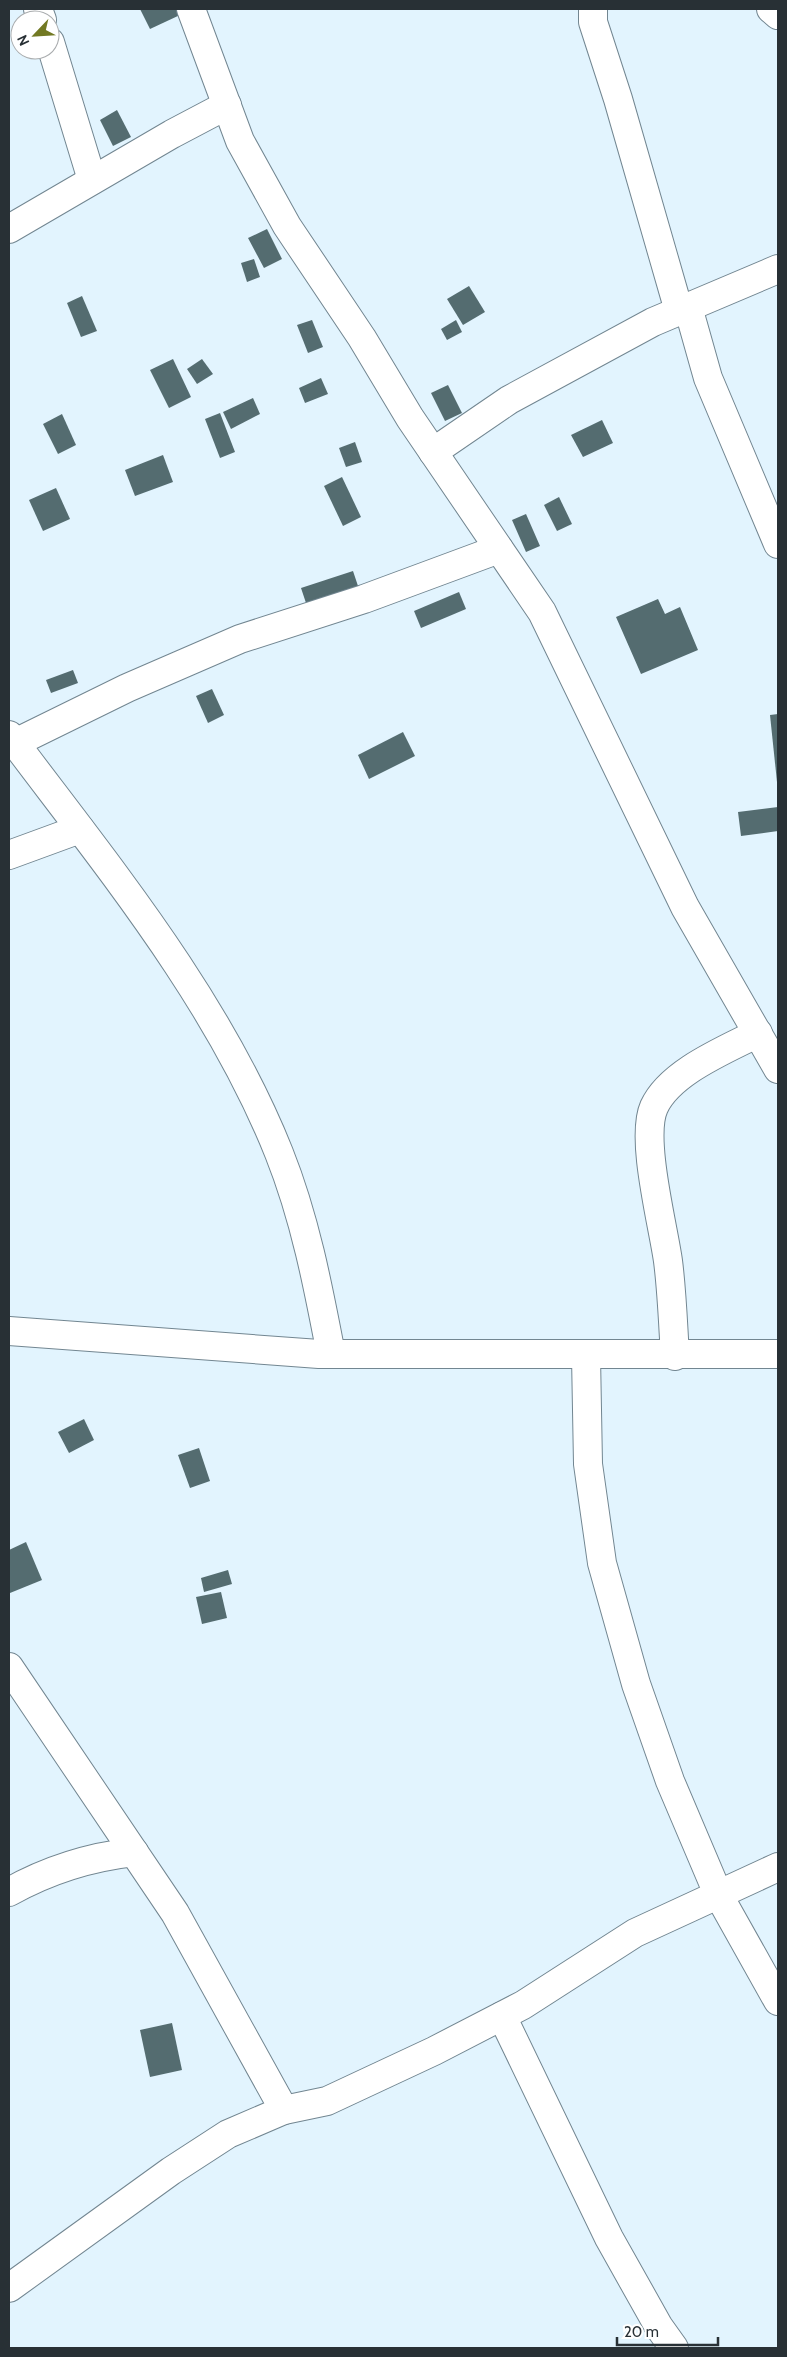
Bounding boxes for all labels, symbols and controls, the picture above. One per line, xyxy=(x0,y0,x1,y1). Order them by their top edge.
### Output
north arrow xyxy=(10,10,60,60)
text: N xyxy=(13,32,33,49)
scale bar xyxy=(617,2314,718,2346)
text: 20 m xyxy=(624,2323,659,2341)

